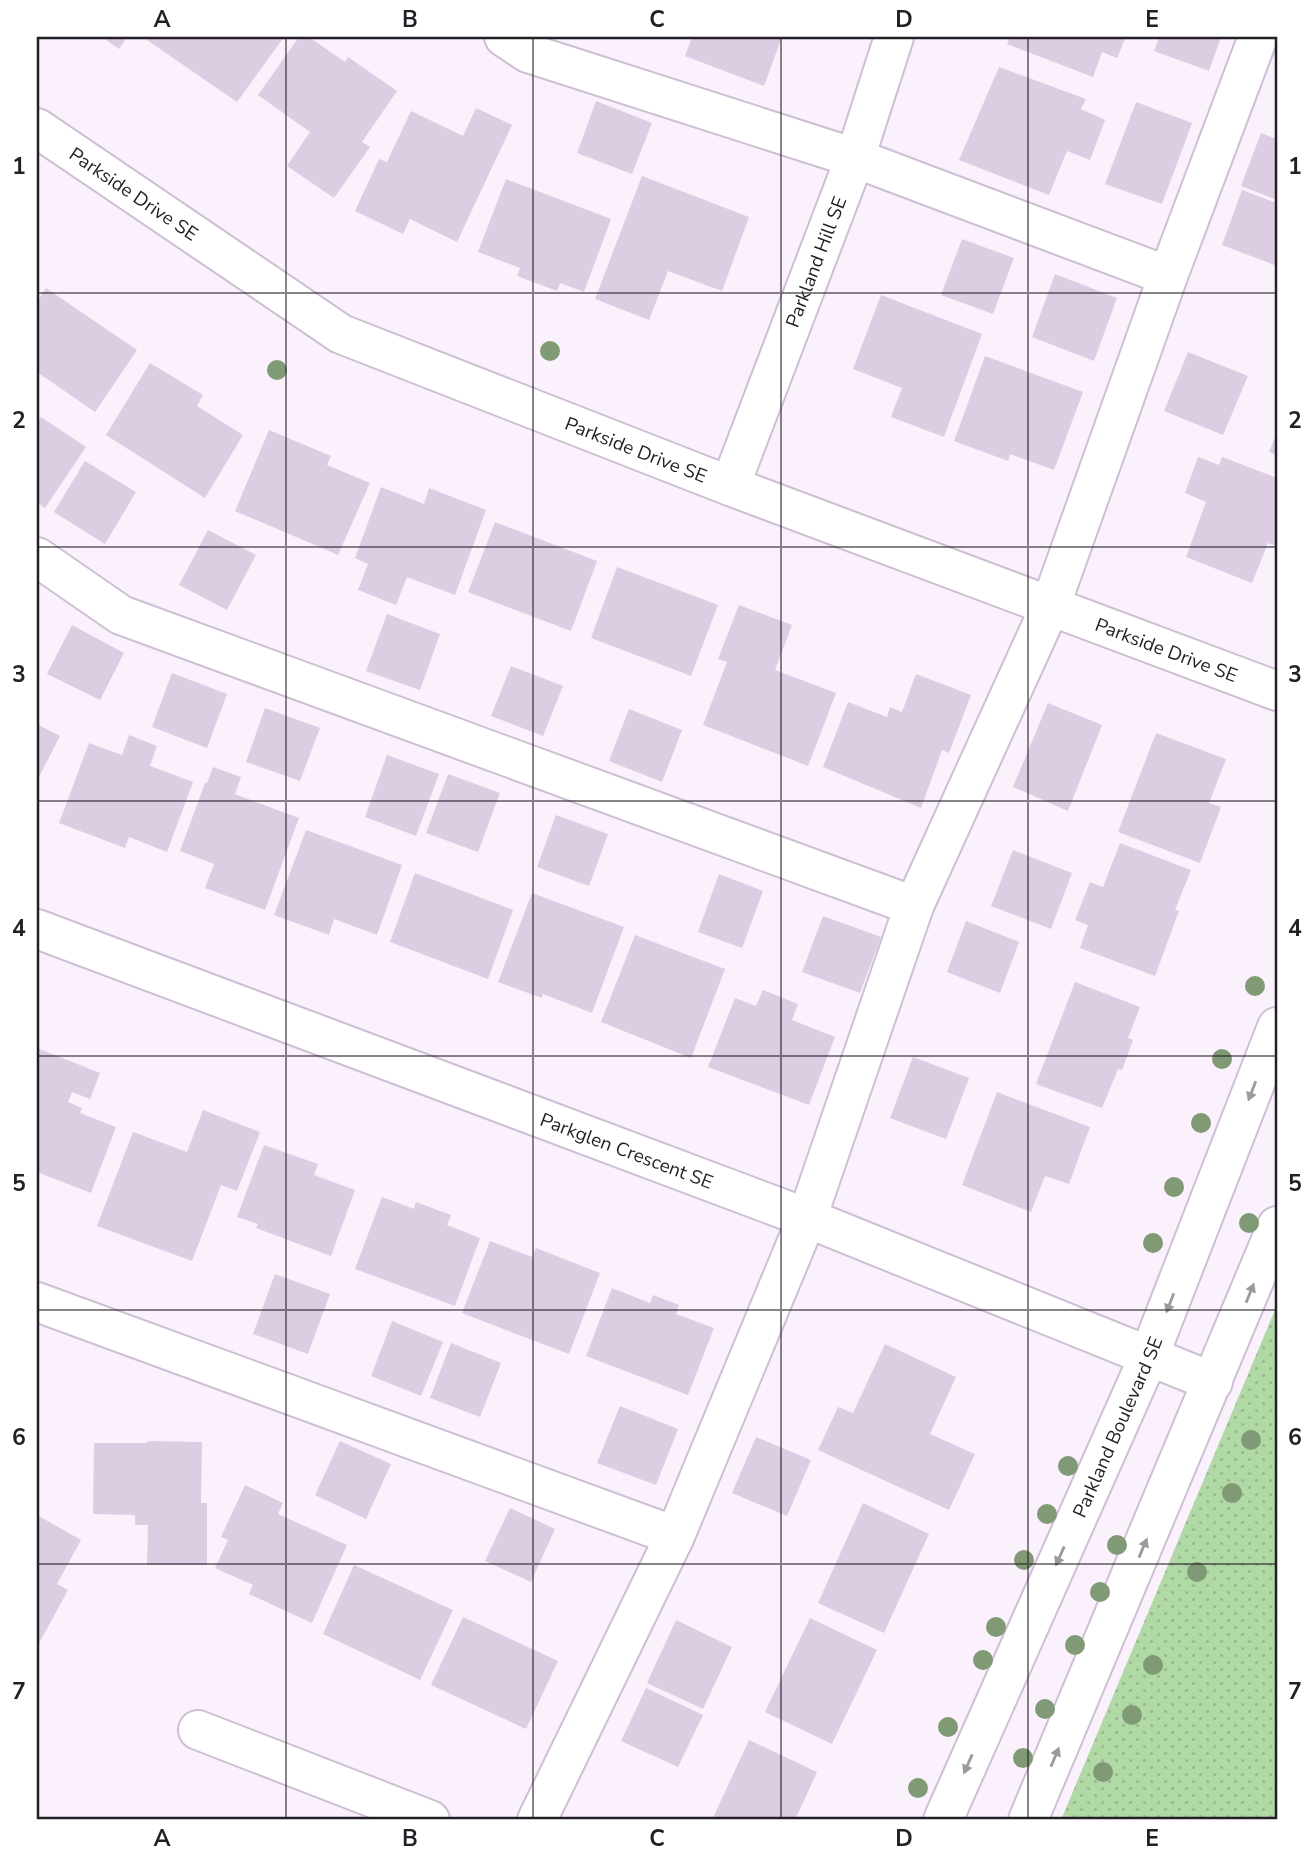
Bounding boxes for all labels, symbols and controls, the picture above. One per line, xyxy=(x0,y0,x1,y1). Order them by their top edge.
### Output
text: A xyxy=(153,4,171,35)
text: B xyxy=(402,4,418,35)
text: C xyxy=(649,4,665,35)
text: D xyxy=(895,4,913,35)
text: E xyxy=(1145,4,1159,35)
street label: Parkside Drive SE xyxy=(64,142,203,247)
text: 1 xyxy=(12,151,26,182)
text: 1 xyxy=(1288,151,1302,182)
street label: Parkland Hill SE xyxy=(780,193,853,331)
text: 2 xyxy=(12,405,26,436)
text: 2 xyxy=(1288,405,1302,436)
street label: Parkside Drive SE xyxy=(561,411,710,490)
street label: Parkside Drive SE xyxy=(1091,612,1241,689)
text: 3 xyxy=(12,659,26,690)
text: 3 xyxy=(1288,659,1302,690)
text: 4 xyxy=(12,913,26,944)
text: 4 xyxy=(1288,913,1302,944)
one-way arrow xyxy=(1247,1080,1258,1101)
street label: Parkglen Crescent SE xyxy=(536,1107,717,1196)
text: 5 xyxy=(12,1168,26,1199)
text: 5 xyxy=(1288,1168,1302,1199)
one-way arrow xyxy=(1244,1282,1255,1303)
one-way arrow xyxy=(1164,1292,1175,1313)
street label: Parkland Boulevard SE xyxy=(1067,1333,1169,1522)
text: 6 xyxy=(12,1422,26,1453)
text: 6 xyxy=(1288,1422,1302,1453)
one-way arrow xyxy=(1138,1537,1149,1558)
one-way arrow xyxy=(1054,1546,1066,1566)
text: 7 xyxy=(12,1676,26,1707)
text: 7 xyxy=(1288,1676,1302,1707)
one-way arrow xyxy=(1049,1747,1060,1768)
one-way arrow xyxy=(962,1754,974,1774)
text: A xyxy=(153,1823,171,1854)
text: B xyxy=(402,1823,418,1854)
text: C xyxy=(649,1823,665,1854)
text: D xyxy=(895,1823,913,1854)
text: E xyxy=(1145,1823,1159,1854)

